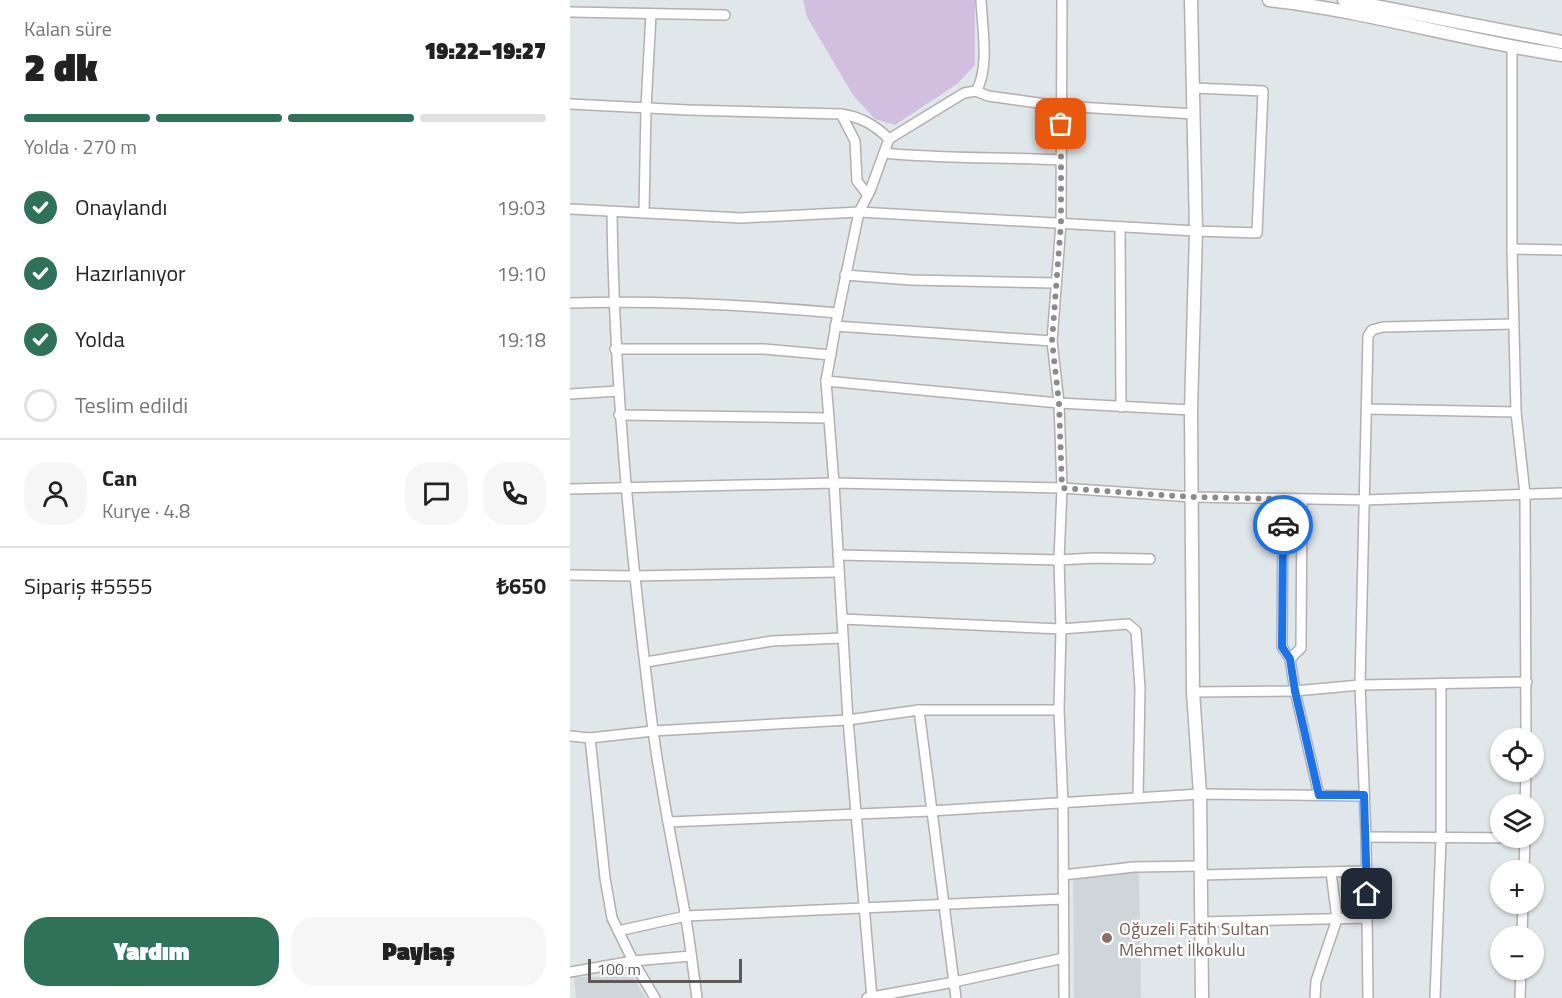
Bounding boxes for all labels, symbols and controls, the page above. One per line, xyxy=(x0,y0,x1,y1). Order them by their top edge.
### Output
text: Kalan süre xyxy=(24,13,112,44)
text: 19:22–19:27 xyxy=(424,34,546,68)
text: 2 dk xyxy=(24,37,98,96)
pin xyxy=(1035,98,1086,149)
icon: bag xyxy=(1044,107,1077,140)
text: Yolda · 270 m xyxy=(24,131,137,162)
text: Onaylandı xyxy=(75,190,167,224)
icon: check xyxy=(24,191,57,224)
text: 19:03 xyxy=(497,192,546,223)
text: Hazırlanıyor xyxy=(75,256,186,290)
icon: check xyxy=(24,257,57,290)
text: 19:10 xyxy=(497,258,546,289)
text: Yolda xyxy=(75,322,125,356)
icon: check xyxy=(24,323,57,356)
text: 19:18 xyxy=(497,324,546,355)
text: Teslim edildi xyxy=(75,388,188,422)
text: Can xyxy=(102,461,137,495)
button: person xyxy=(24,462,87,525)
button: chat xyxy=(405,462,468,525)
button: phone xyxy=(483,462,546,525)
text: Kurye · 4.8 xyxy=(102,495,190,526)
courier xyxy=(1253,495,1313,555)
icon: car xyxy=(1267,509,1300,542)
text: Sipariş #5555 xyxy=(24,569,152,603)
text: ₺650 xyxy=(496,569,546,603)
map controls xyxy=(1490,728,1544,980)
button: locate xyxy=(1490,728,1544,782)
button: layers xyxy=(1490,794,1544,848)
button: + xyxy=(1490,860,1544,914)
pin xyxy=(1341,868,1392,919)
icon: home xyxy=(1350,877,1383,910)
place label: Oğuzeli Fatih Sultan Mehmet İlkokulu xyxy=(1119,915,1269,963)
button: Yardım xyxy=(24,917,279,986)
button: Paylaş xyxy=(291,917,546,986)
button: − xyxy=(1490,926,1544,980)
marker: Oğuzeli Fatih Sultan Mehmet İlkokulu xyxy=(1100,931,1114,945)
scale bar xyxy=(588,956,742,984)
text: 100 m xyxy=(597,957,641,981)

